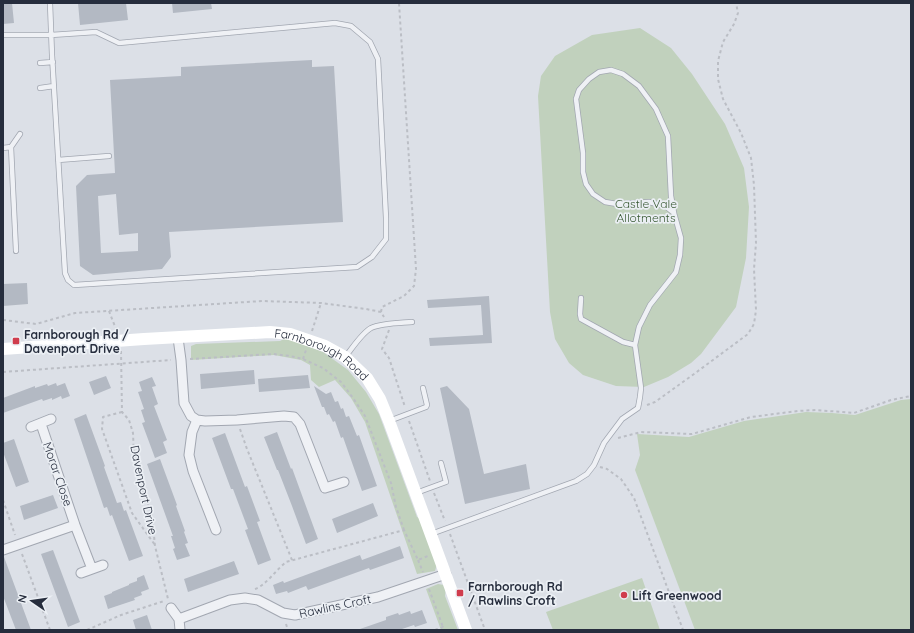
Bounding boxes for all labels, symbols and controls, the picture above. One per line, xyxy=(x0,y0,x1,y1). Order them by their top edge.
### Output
park label: Castle Vale Allotments xyxy=(615,196,677,225)
street label: Farnborough Road xyxy=(274,325,372,383)
place label: Farnborough Rd / Davenport Drive xyxy=(24,327,129,356)
marker: Farnborough Rd / Davenport Drive xyxy=(11,336,21,346)
street label: Morar Close xyxy=(40,440,76,508)
street label: Davenport Drive xyxy=(127,444,161,536)
place label: Farnborough Rd / Rawlins Croft xyxy=(468,579,563,608)
north arrow xyxy=(12,581,52,621)
marker: Farnborough Rd / Rawlins Croft xyxy=(455,588,465,598)
place label: Lift Greenwood xyxy=(632,588,721,603)
marker: Lift Greenwood xyxy=(619,590,629,600)
street label: Rawlins Croft xyxy=(298,591,372,621)
text: N xyxy=(15,593,30,604)

